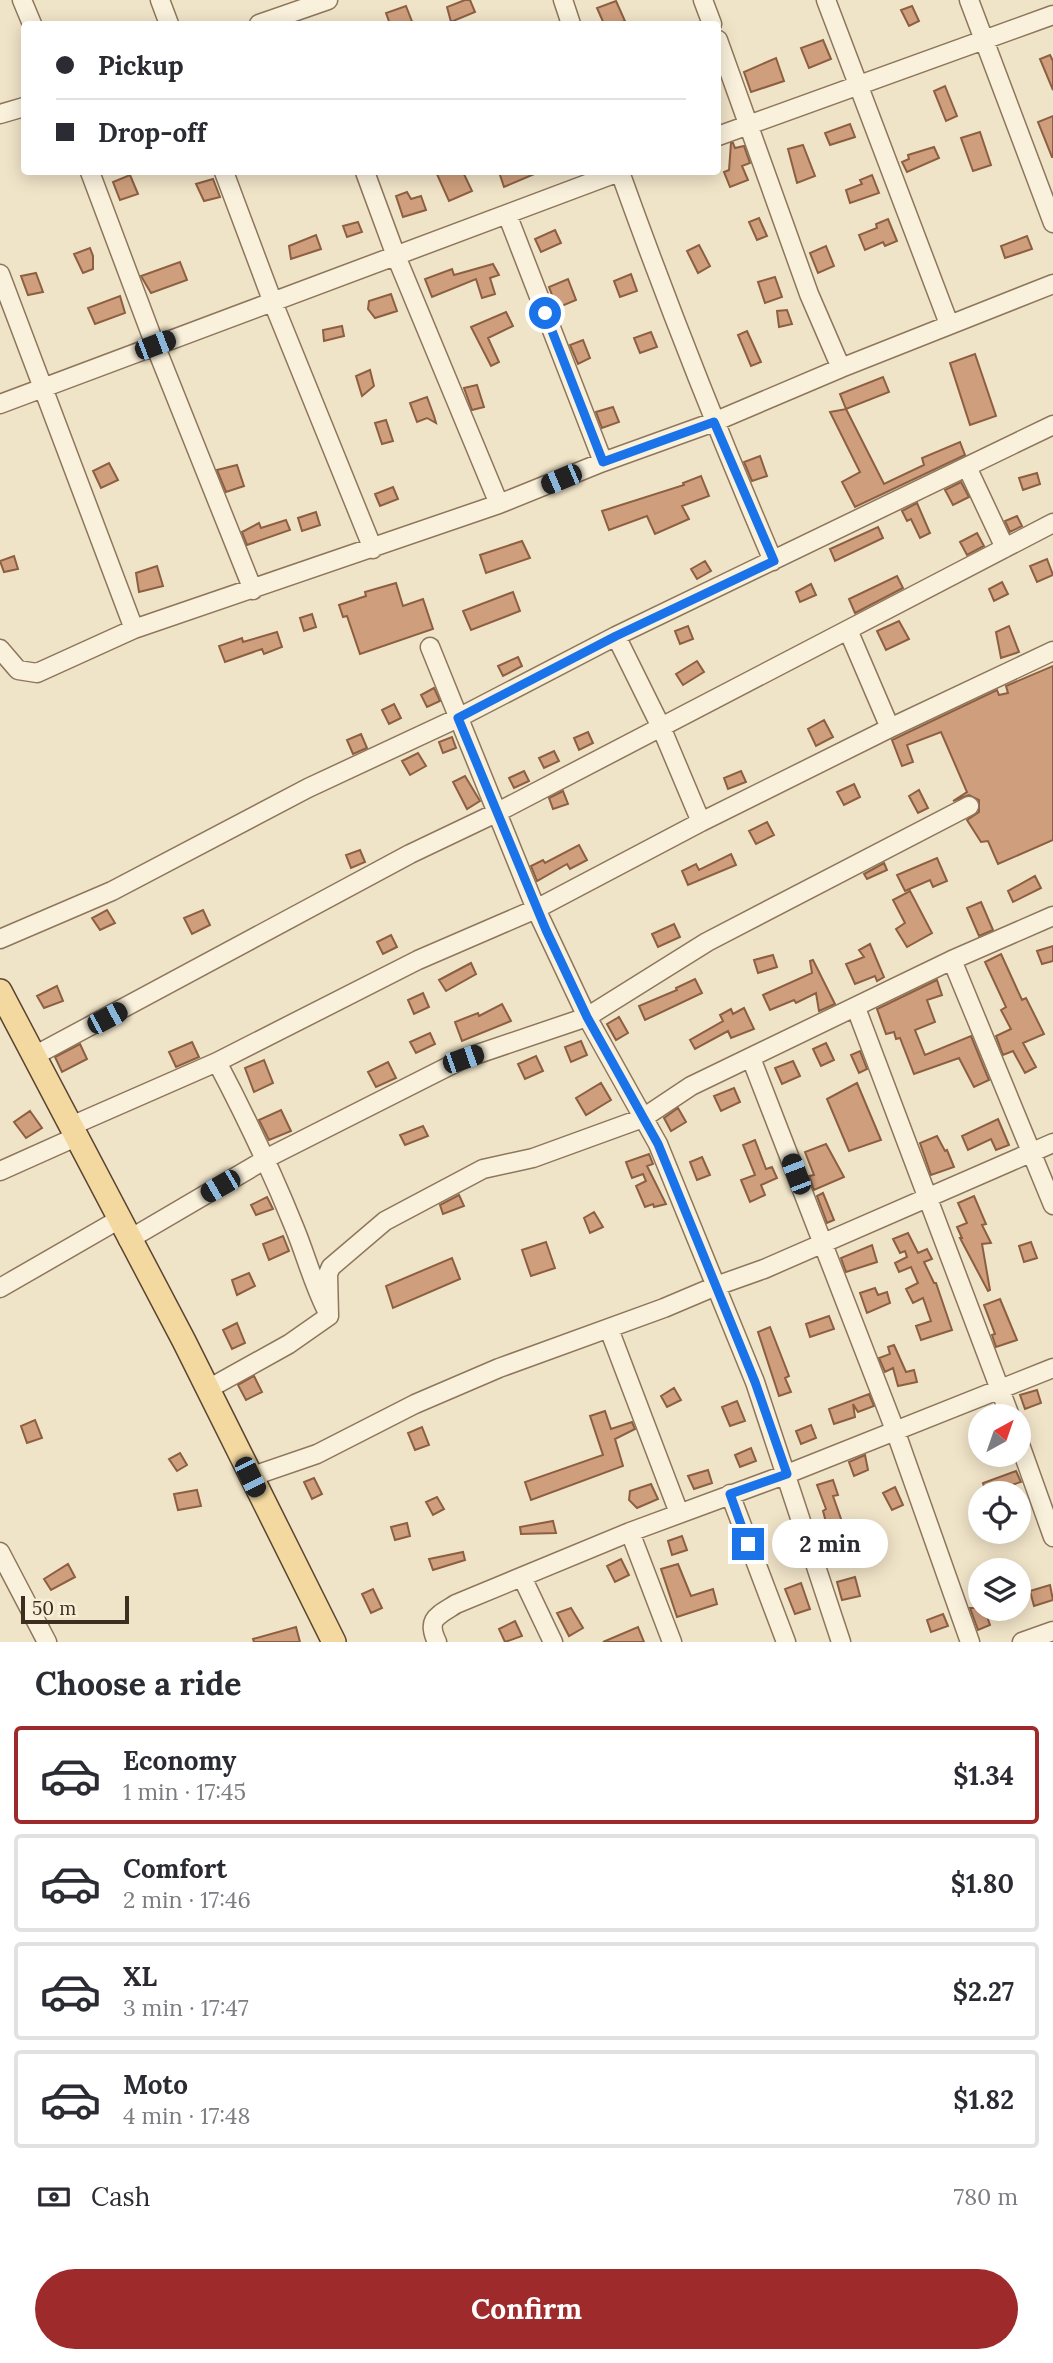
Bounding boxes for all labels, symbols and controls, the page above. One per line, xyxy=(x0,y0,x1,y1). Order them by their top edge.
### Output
text: Pickup xyxy=(98,49,184,82)
text: Drop-off xyxy=(98,116,206,149)
route start xyxy=(529,297,561,329)
car xyxy=(132,328,179,362)
car xyxy=(538,461,585,497)
car xyxy=(84,999,131,1037)
car xyxy=(440,1042,487,1076)
car xyxy=(779,1151,814,1197)
car xyxy=(197,1166,244,1206)
north arrow xyxy=(968,1404,1031,1466)
map controls xyxy=(968,1404,1031,1621)
car xyxy=(232,1454,269,1500)
button: locate xyxy=(968,1481,1031,1544)
callout: 2 min xyxy=(772,1520,888,1568)
route end xyxy=(732,1528,764,1560)
text: 2 min xyxy=(799,1529,861,1558)
button: layers xyxy=(968,1558,1031,1621)
scale bar xyxy=(21,1593,130,1625)
text: 50 m xyxy=(32,1596,76,1620)
text: Choose a ride xyxy=(35,1663,242,1704)
icon: car xyxy=(39,1744,102,1807)
text: Economy xyxy=(123,1744,236,1777)
text: $1.34 xyxy=(953,1759,1014,1792)
text: 1 min · 17:45 xyxy=(123,1777,246,1806)
icon: car xyxy=(39,1852,102,1915)
text: Comfort xyxy=(123,1852,227,1885)
text: $1.80 xyxy=(951,1867,1014,1900)
text: 2 min · 17:46 xyxy=(123,1885,251,1914)
icon: car xyxy=(39,1960,102,2023)
text: XL xyxy=(123,1960,157,1993)
text: $2.27 xyxy=(953,1975,1014,2008)
text: 3 min · 17:47 xyxy=(123,1993,249,2022)
icon: car xyxy=(39,2068,102,2131)
text: Moto xyxy=(123,2068,188,2101)
text: $1.82 xyxy=(953,2083,1014,2116)
text: 4 min · 17:48 xyxy=(123,2101,250,2130)
icon: cash xyxy=(35,2178,73,2216)
text: Cash xyxy=(91,2180,150,2213)
text: 780 m xyxy=(954,2182,1018,2211)
button: Confirm xyxy=(35,2269,1018,2349)

